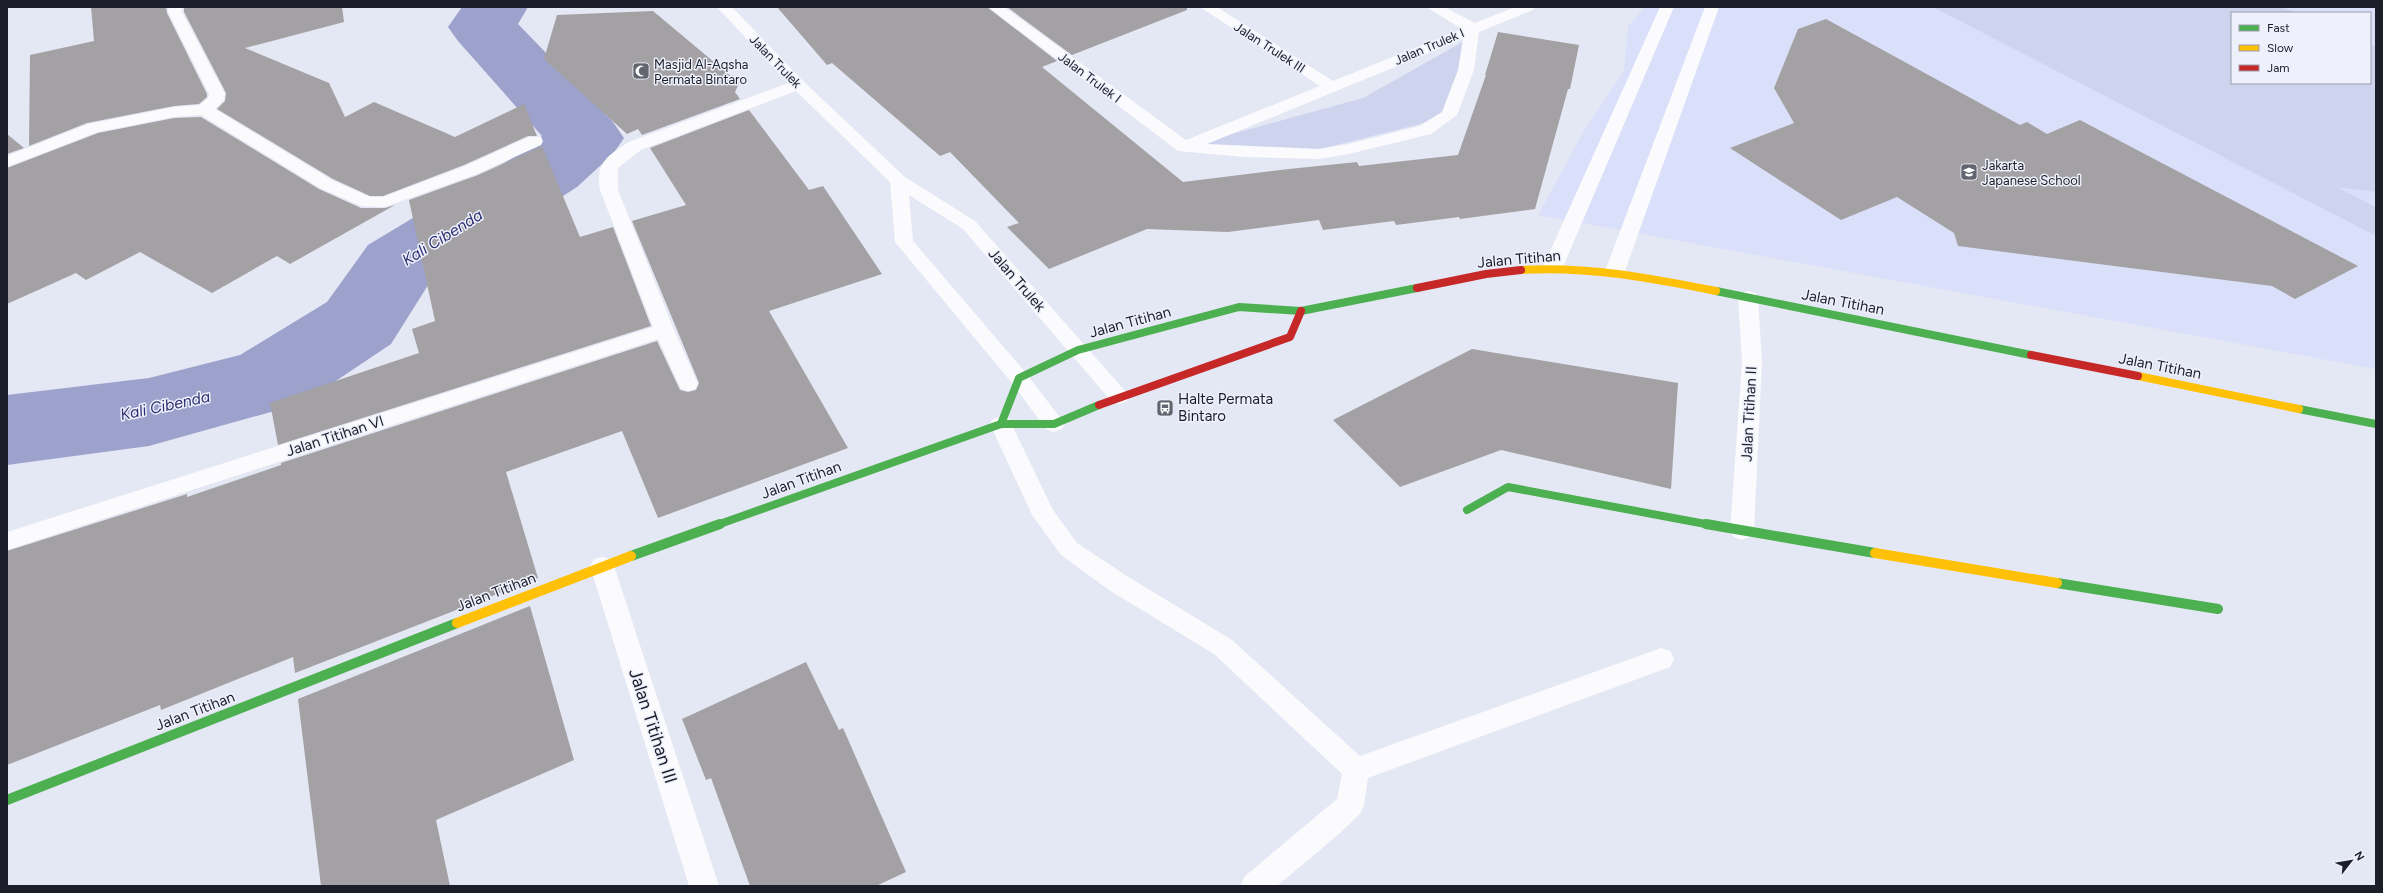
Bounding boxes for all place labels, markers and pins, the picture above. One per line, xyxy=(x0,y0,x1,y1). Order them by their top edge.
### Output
place label: Masjid Al-Aqsha Permata Bintaro xyxy=(654,57,748,87)
mosque icon: Masjid Al-Aqsha Permata Bintaro xyxy=(631,61,651,81)
place label: Jakarta Japanese School xyxy=(1982,158,2081,188)
school or university icon: Jakarta Japanese School xyxy=(1959,162,1979,182)
place label: Halte Permata Bintaro xyxy=(1178,390,1273,425)
bus stop icon: Halte Permata Bintaro xyxy=(1155,398,1175,418)

